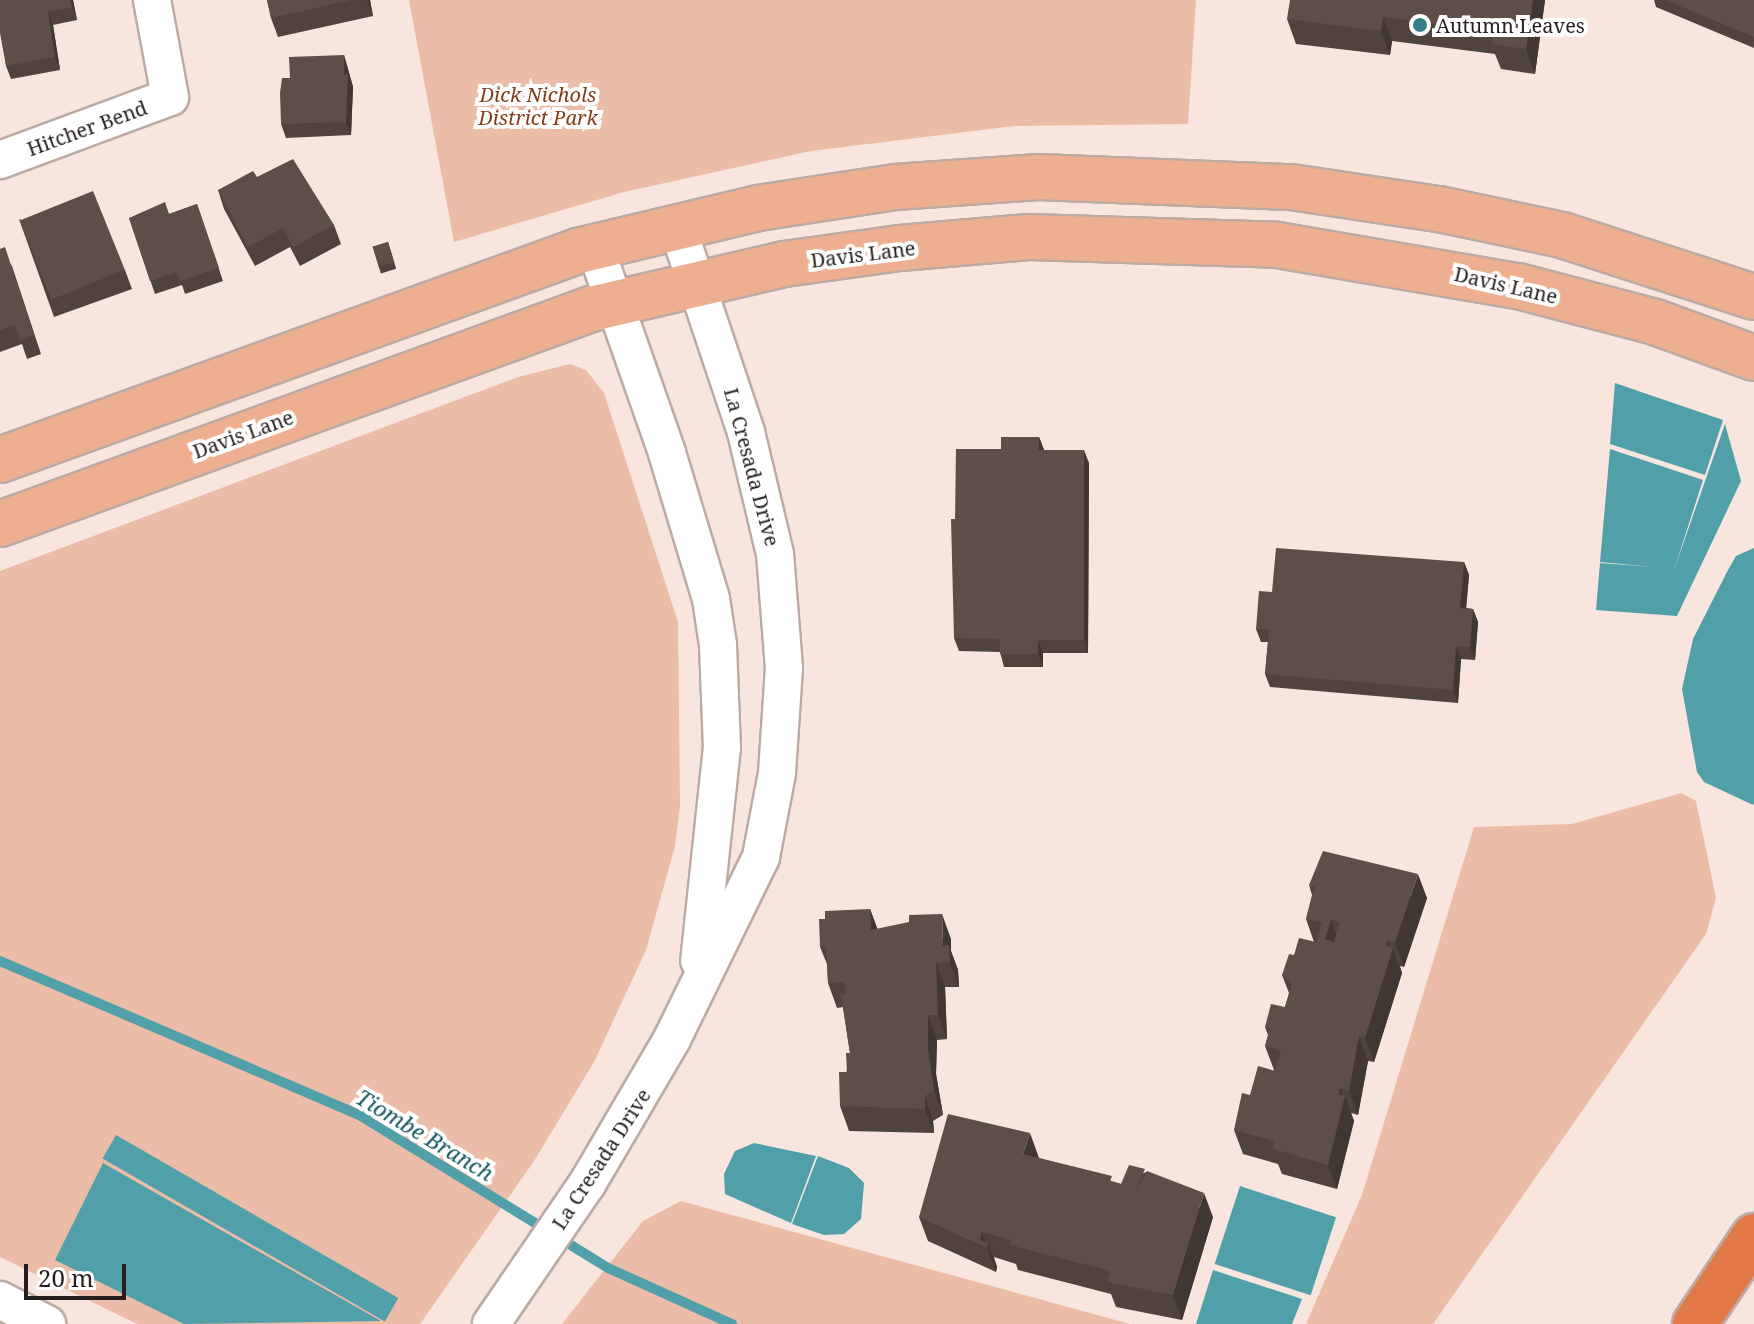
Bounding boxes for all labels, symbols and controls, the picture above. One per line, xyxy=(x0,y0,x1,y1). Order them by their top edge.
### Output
place label: Autumn Leaves xyxy=(1436,13,1585,37)
marker: Autumn Leaves xyxy=(1411,16,1429,34)
park label: Dick Nichols District Park xyxy=(478,83,598,130)
street label: Hitcher Bend xyxy=(24,95,150,161)
street label: Davis Lane xyxy=(809,236,917,272)
street label: Davis Lane xyxy=(1452,261,1560,309)
street label: La Cresada Drive xyxy=(719,385,785,549)
street label: Davis Lane xyxy=(189,405,297,463)
water label: Tiombe Branch xyxy=(352,1084,498,1186)
street label: La Cresada Drive xyxy=(547,1084,655,1234)
scale bar xyxy=(28,1248,130,1298)
text: 20 m xyxy=(38,1261,94,1294)

